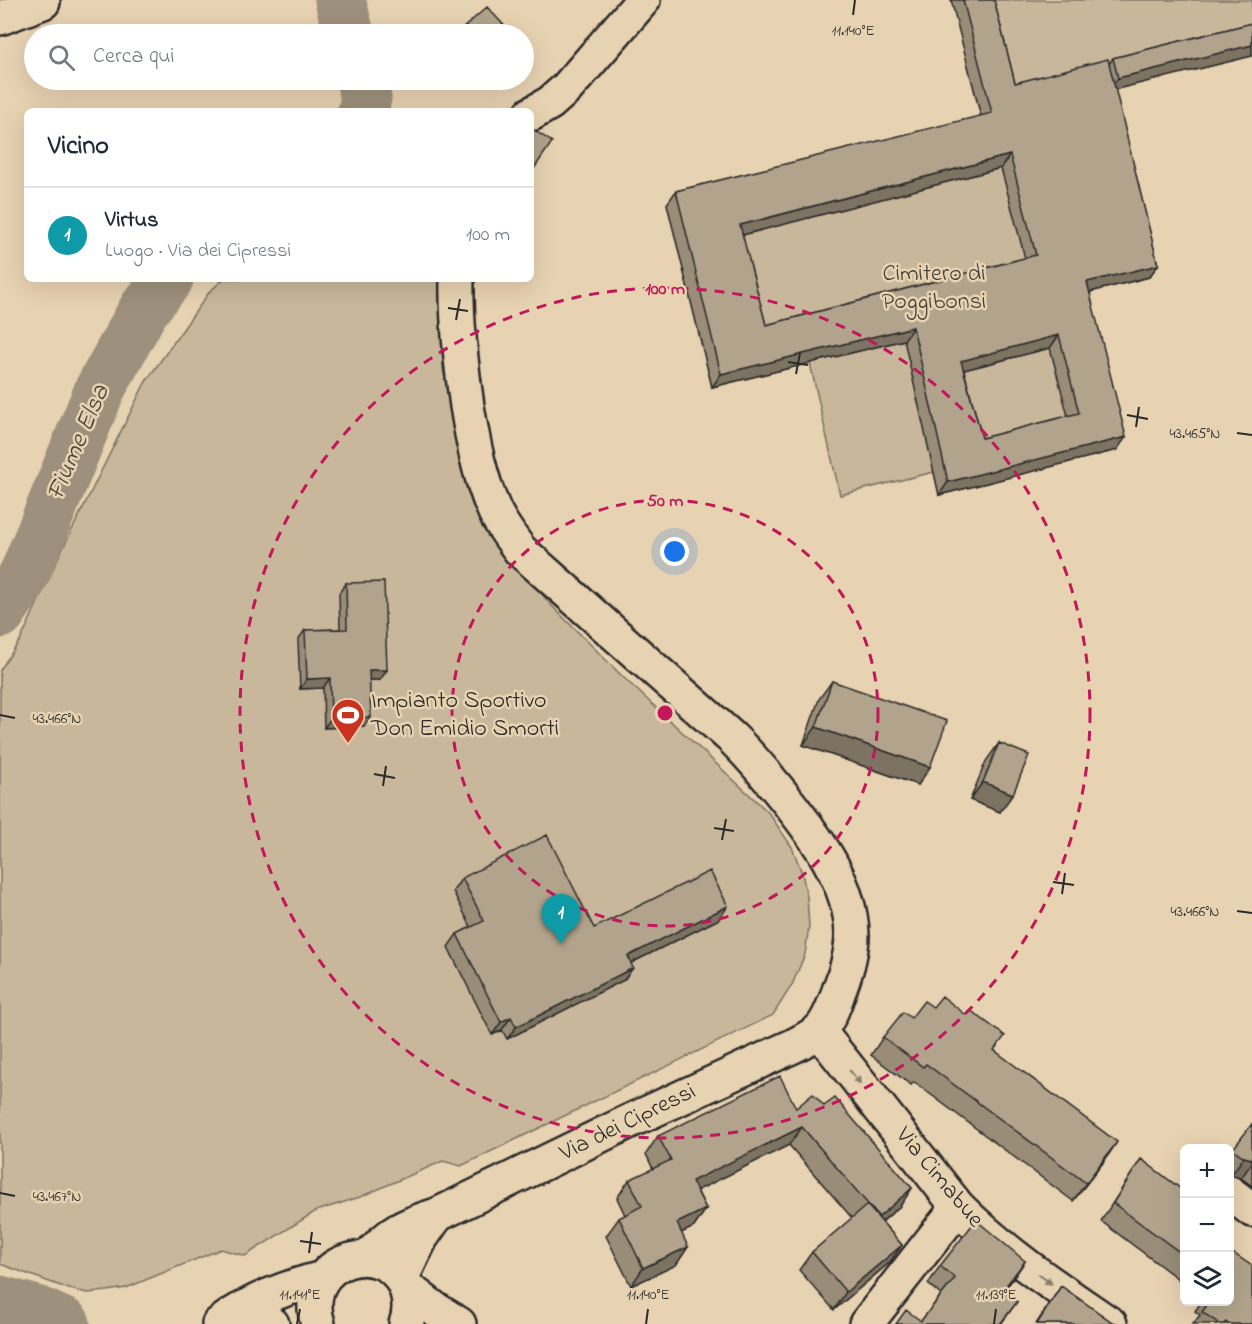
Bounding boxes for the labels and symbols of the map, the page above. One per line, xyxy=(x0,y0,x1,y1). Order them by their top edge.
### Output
text: 11.140°E xyxy=(831,20,875,42)
park label: Cimitero di Poggibonsi xyxy=(882,257,986,320)
text: 100 m xyxy=(645,277,685,303)
water label: Fiume Elsa xyxy=(38,379,121,507)
text: 43.465°N xyxy=(1170,423,1220,445)
text: 50 m xyxy=(647,489,683,515)
your location xyxy=(660,537,689,566)
place label: Impianto Sportivo Don Emidio Smorti xyxy=(370,684,559,747)
sports icon: Impianto Sportivo Don Emidio Smorti xyxy=(330,697,366,744)
centre of rings xyxy=(655,703,675,723)
text: 43.466°N xyxy=(33,708,81,730)
pin: 1 xyxy=(542,894,580,944)
text: 43.466°N xyxy=(1171,901,1219,923)
one-way arrow xyxy=(849,1069,861,1084)
street label: Via dei Cipressi xyxy=(553,1075,702,1172)
street label: Via Cimabue xyxy=(886,1119,992,1236)
text: 43.467°N xyxy=(33,1186,81,1208)
one-way arrow xyxy=(1036,1273,1052,1285)
text: 11.141°E xyxy=(279,1284,321,1306)
text: 11.140°E xyxy=(626,1284,670,1306)
text: 11.139°E xyxy=(975,1284,1017,1306)

